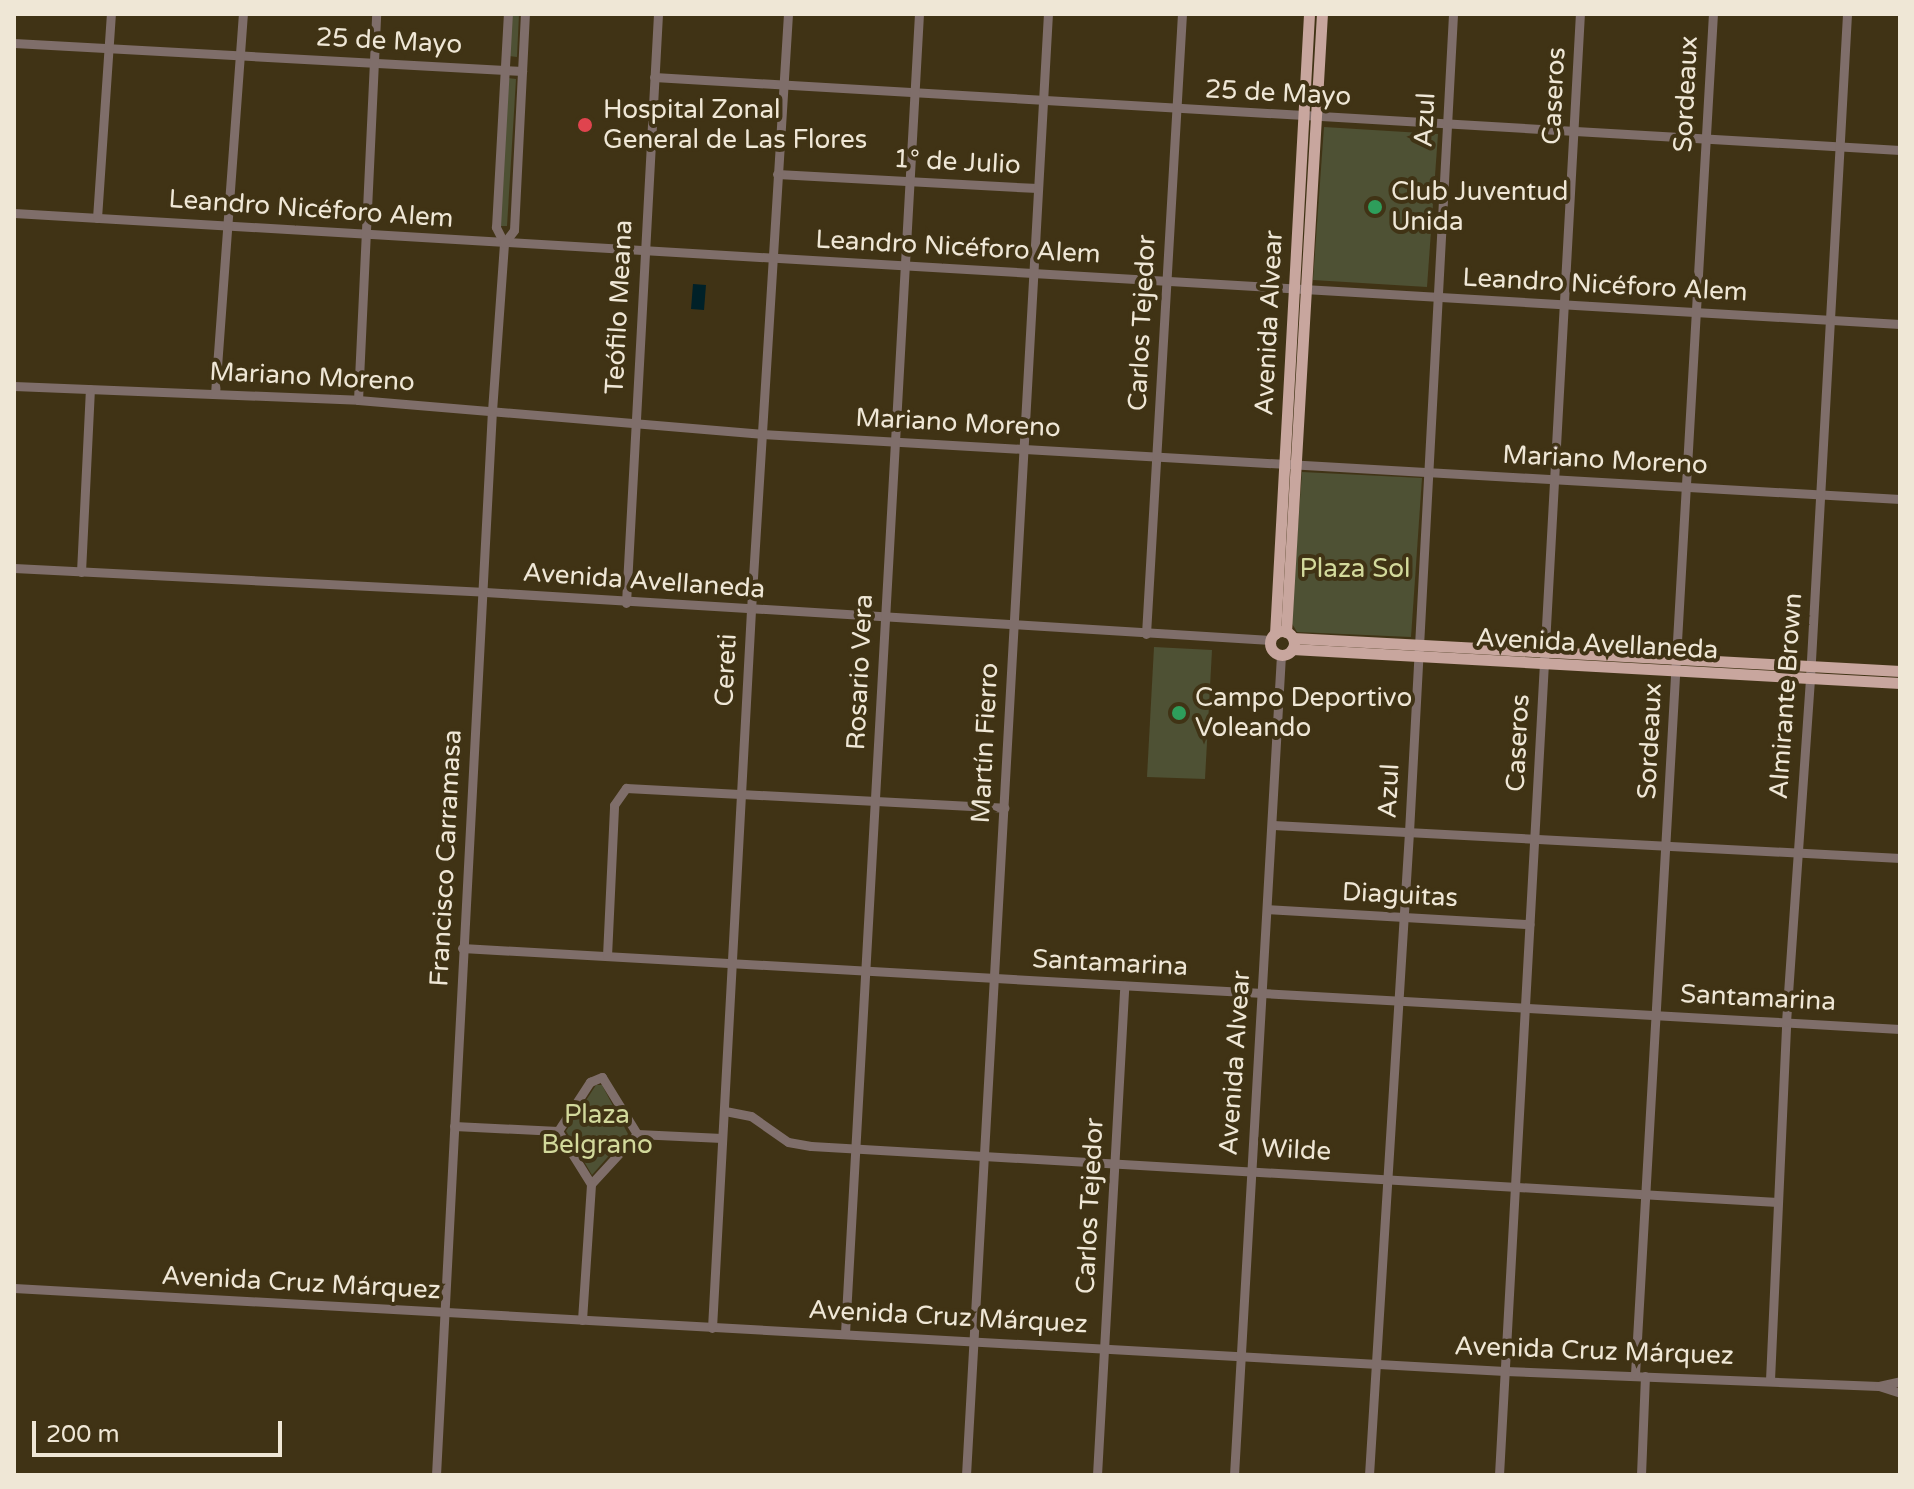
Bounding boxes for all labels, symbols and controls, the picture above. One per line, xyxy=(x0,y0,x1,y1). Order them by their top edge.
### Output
street label: 25 de Mayo xyxy=(315,22,463,60)
street label: Sordeaux xyxy=(1667,35,1705,153)
street label: Caseros xyxy=(1536,46,1572,146)
street label: 25 de Mayo xyxy=(1204,74,1352,112)
street label: Azul xyxy=(1408,92,1442,148)
place label: Hospital Zonal General de Las Flores xyxy=(603,94,867,156)
marker: Hospital Zonal General de Las Flores xyxy=(574,114,596,136)
street label: 1° de Julio xyxy=(893,143,1021,181)
place label: Club Juventud Unida xyxy=(1391,176,1569,238)
street label: Leandro Nicéforo Alem xyxy=(167,183,455,235)
marker: Club Juventud Unida xyxy=(1366,198,1384,216)
street label: Teófilo Meana xyxy=(599,219,639,395)
street label: Leandro Nicéforo Alem xyxy=(815,224,1101,270)
street label: Avenida Alvear xyxy=(1249,230,1289,416)
street label: Carlos Tejedor xyxy=(1122,234,1162,412)
street label: Leandro Nicéforo Alem xyxy=(1462,262,1748,308)
street label: Mariano Moreno xyxy=(208,356,416,398)
street label: Mariano Moreno xyxy=(854,402,1062,444)
street label: Mariano Moreno xyxy=(1501,439,1709,481)
park label: Plaza Sol xyxy=(1299,553,1411,585)
street label: Avenida Avellaneda xyxy=(522,557,766,605)
street label: Almirante Brown xyxy=(1763,592,1809,800)
street label: Rosario Vera xyxy=(840,593,880,751)
street label: Avenida Avellaneda xyxy=(1475,622,1719,666)
street label: Cereti xyxy=(709,633,743,707)
street label: Martín Fierro xyxy=(965,662,1005,824)
place label: Campo Deportivo Voleando xyxy=(1195,682,1412,744)
street label: Sordeaux xyxy=(1631,682,1669,800)
street label: Caseros xyxy=(1500,693,1536,793)
marker: Campo Deportivo Voleando xyxy=(1170,704,1188,722)
street label: Francisco Carramasa xyxy=(424,729,468,987)
street label: Azul xyxy=(1372,763,1406,819)
street label: Diaguitas xyxy=(1341,876,1459,914)
street label: Santamarina xyxy=(1031,943,1189,983)
street label: Avenida Alvear xyxy=(1213,969,1257,1157)
street label: Santamarina xyxy=(1679,978,1837,1018)
park label: Plaza Belgrano xyxy=(541,1099,653,1160)
street label: Carlos Tejedor xyxy=(1070,1117,1110,1295)
street label: Wilde xyxy=(1260,1133,1332,1167)
street label: Avenida Cruz Márquez xyxy=(161,1260,441,1306)
street label: Avenida Cruz Márquez xyxy=(808,1294,1088,1340)
street label: Avenida Cruz Márquez xyxy=(1454,1331,1734,1371)
scale bar xyxy=(36,1405,286,1455)
text: 200 m xyxy=(46,1420,120,1449)

